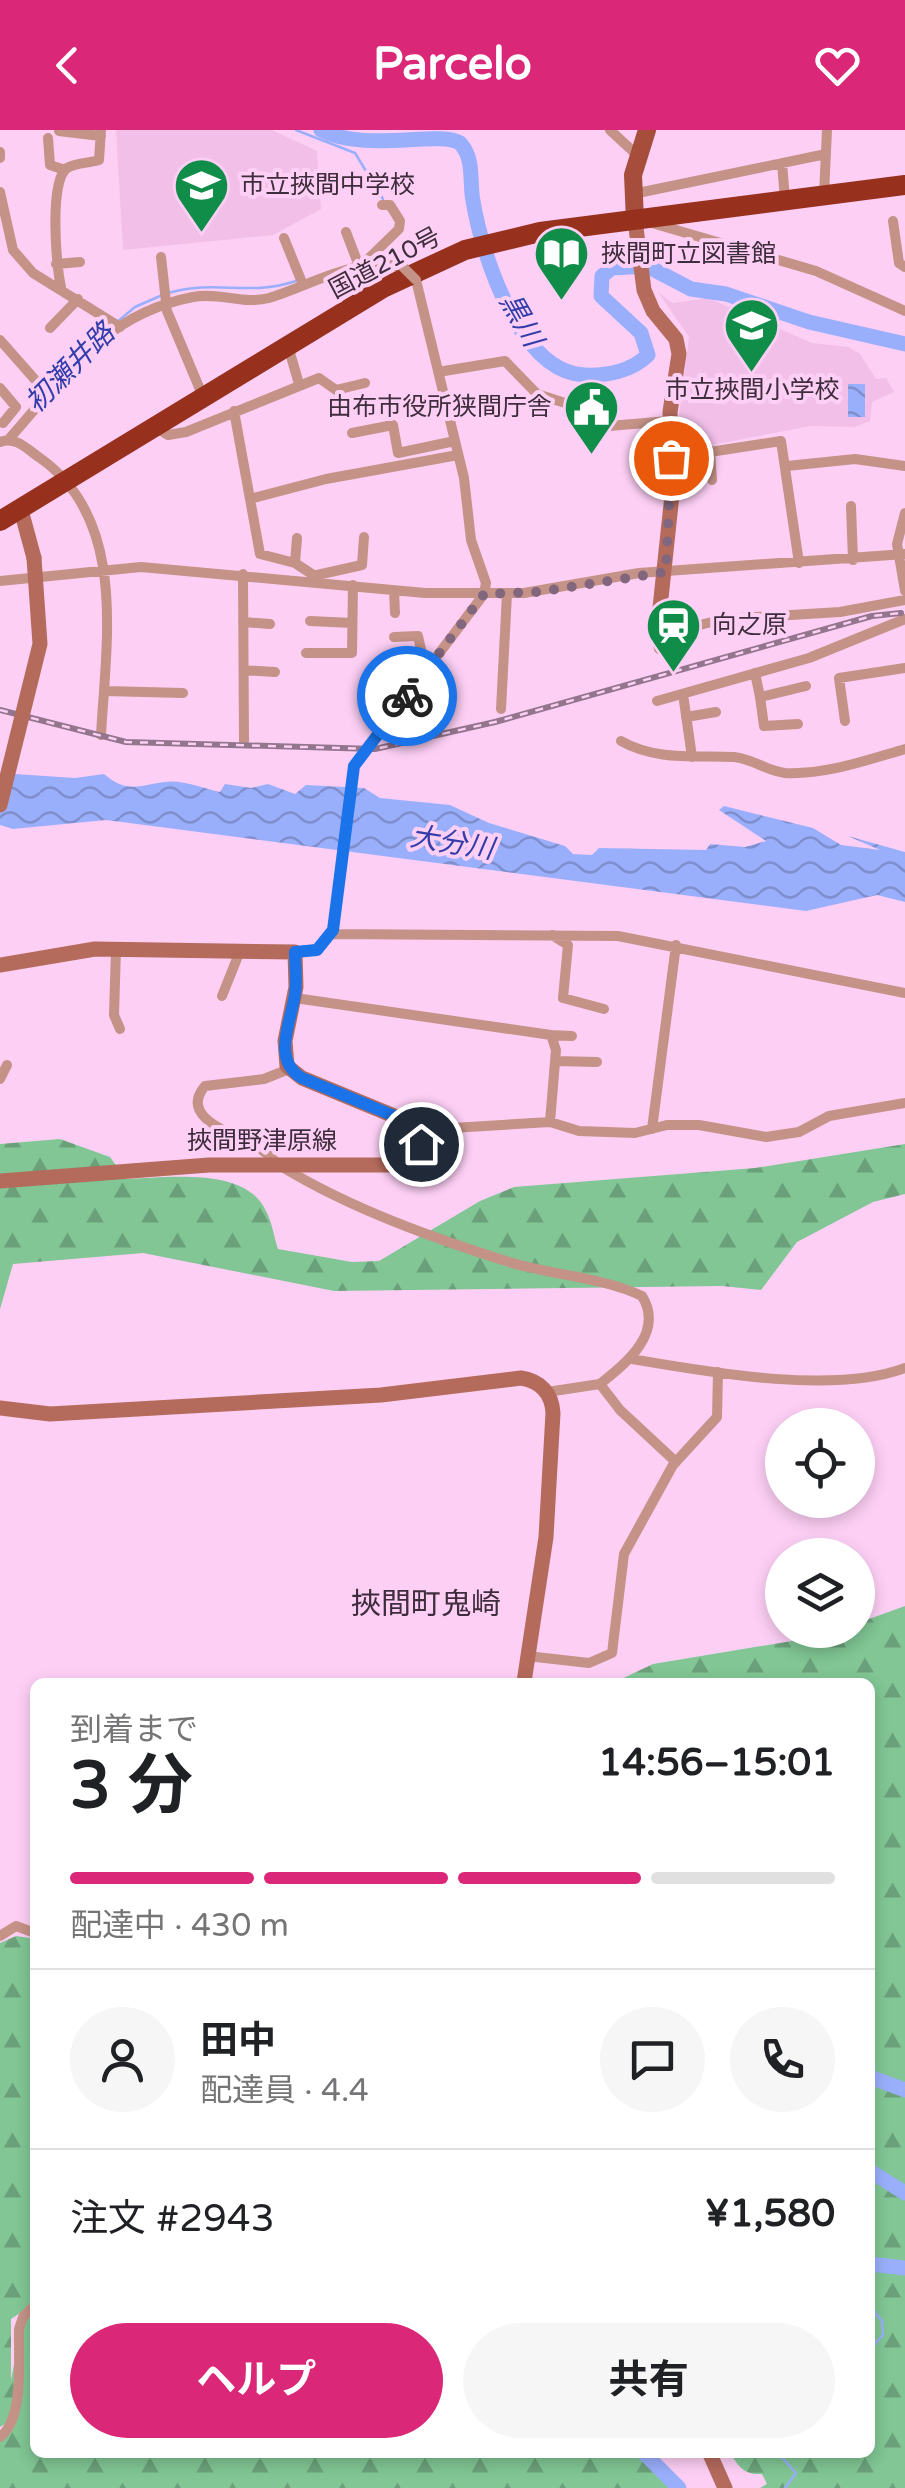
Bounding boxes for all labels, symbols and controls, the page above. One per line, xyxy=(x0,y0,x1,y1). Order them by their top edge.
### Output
icon: back xyxy=(40,38,95,93)
text: Parcelo xyxy=(373,38,532,92)
icon: heart xyxy=(810,38,865,93)
school or university icon: 市立挾間中学校 xyxy=(171,155,231,234)
place label: 市立挾間中学校 xyxy=(240,170,415,200)
street label: 国道210号 xyxy=(324,221,446,305)
library icon: 挾間町立図書館 xyxy=(532,224,592,303)
place label: 挾間町立図書館 xyxy=(601,239,776,269)
water label: 黒川 xyxy=(492,287,551,355)
school or university icon: 市立挾間小学校 xyxy=(722,296,782,375)
water label: 初瀬井路 xyxy=(18,315,123,420)
place label: 市立挾間小学校 xyxy=(664,375,840,405)
public building icon: 由布市役所狭間庁舎 xyxy=(561,377,621,456)
place label: 由布市役所狭間庁舎 xyxy=(327,392,552,422)
pin xyxy=(629,416,714,501)
icon: bag xyxy=(644,431,699,486)
station icon: 向之原 xyxy=(643,595,703,674)
place label: 向之原 xyxy=(712,610,787,640)
courier xyxy=(357,646,457,746)
icon: bike xyxy=(380,669,435,724)
water label: 大分川 xyxy=(408,820,499,867)
pin xyxy=(379,1102,464,1187)
icon: home xyxy=(394,1117,449,1172)
street label: 挾間野津原線 xyxy=(187,1126,337,1156)
map controls xyxy=(765,1408,875,1648)
button: locate xyxy=(765,1408,875,1518)
button: layers xyxy=(765,1538,875,1648)
district label: 挾間町鬼崎 xyxy=(351,1586,501,1623)
text: 到着まで xyxy=(70,1711,198,1749)
text: 14:56–15:01 xyxy=(598,1740,835,1786)
text: 3 分 xyxy=(70,1747,193,1826)
text: 配達中 · 430 m xyxy=(70,1907,289,1945)
button: person xyxy=(70,2007,175,2112)
button: chat xyxy=(600,2007,705,2112)
button: phone xyxy=(730,2007,835,2112)
text: 田中 xyxy=(200,2018,276,2064)
text: 配達員 · 4.4 xyxy=(200,2072,369,2110)
text: ¥1,580 xyxy=(705,2191,835,2237)
text: 注文 #2943 xyxy=(70,2196,275,2242)
button: ヘルプ xyxy=(70,2323,443,2438)
button: 共有 xyxy=(463,2323,835,2438)

